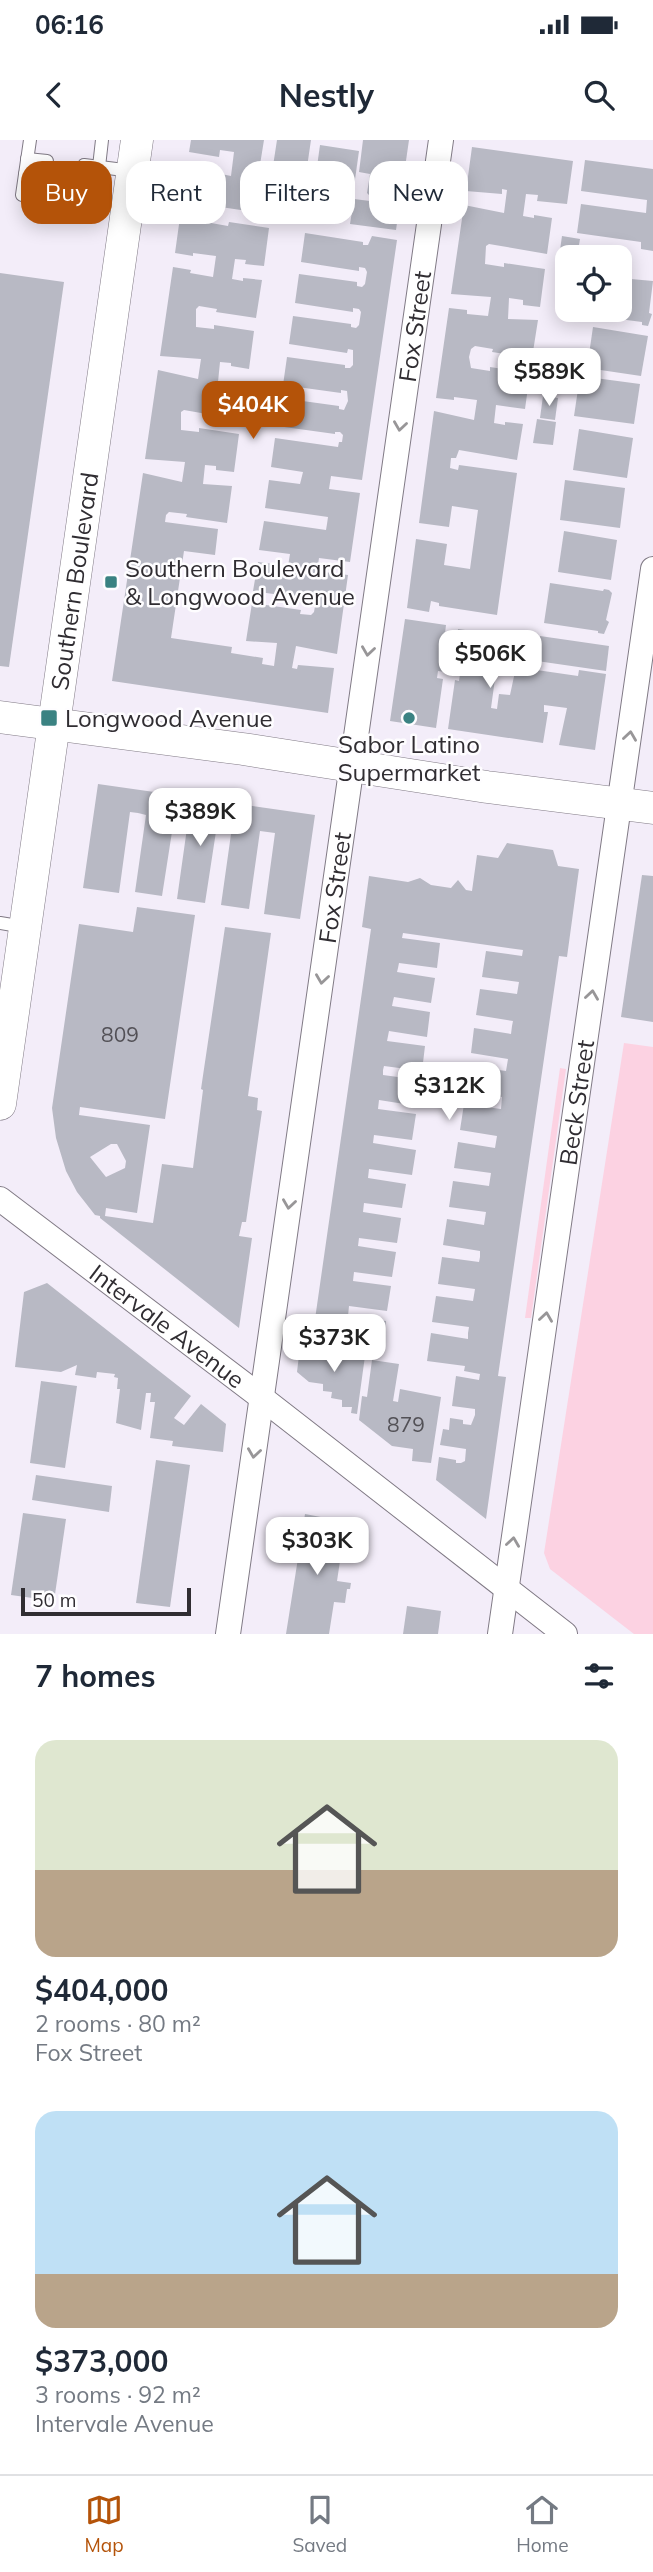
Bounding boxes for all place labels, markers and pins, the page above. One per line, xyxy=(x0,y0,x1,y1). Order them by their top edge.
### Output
pin: $589K xyxy=(500,348,598,408)
pin: $404K xyxy=(204,382,302,441)
place label: Southern Boulevard & Longwood Avenue xyxy=(125,553,355,611)
marker: Southern Boulevard & Longwood Avenue xyxy=(103,574,119,590)
pin: $506K xyxy=(441,630,539,690)
place label: Longwood Avenue xyxy=(65,703,273,733)
marker: Longwood Avenue xyxy=(39,708,59,728)
marker: Sabor Latino Supermarket xyxy=(401,710,417,726)
place label: Sabor Latino Supermarket xyxy=(338,729,480,787)
pin: $389K xyxy=(151,788,249,848)
pin: $312K xyxy=(400,1062,498,1122)
pin: $373K xyxy=(285,1314,383,1374)
pin: $303K xyxy=(268,1518,366,1577)

